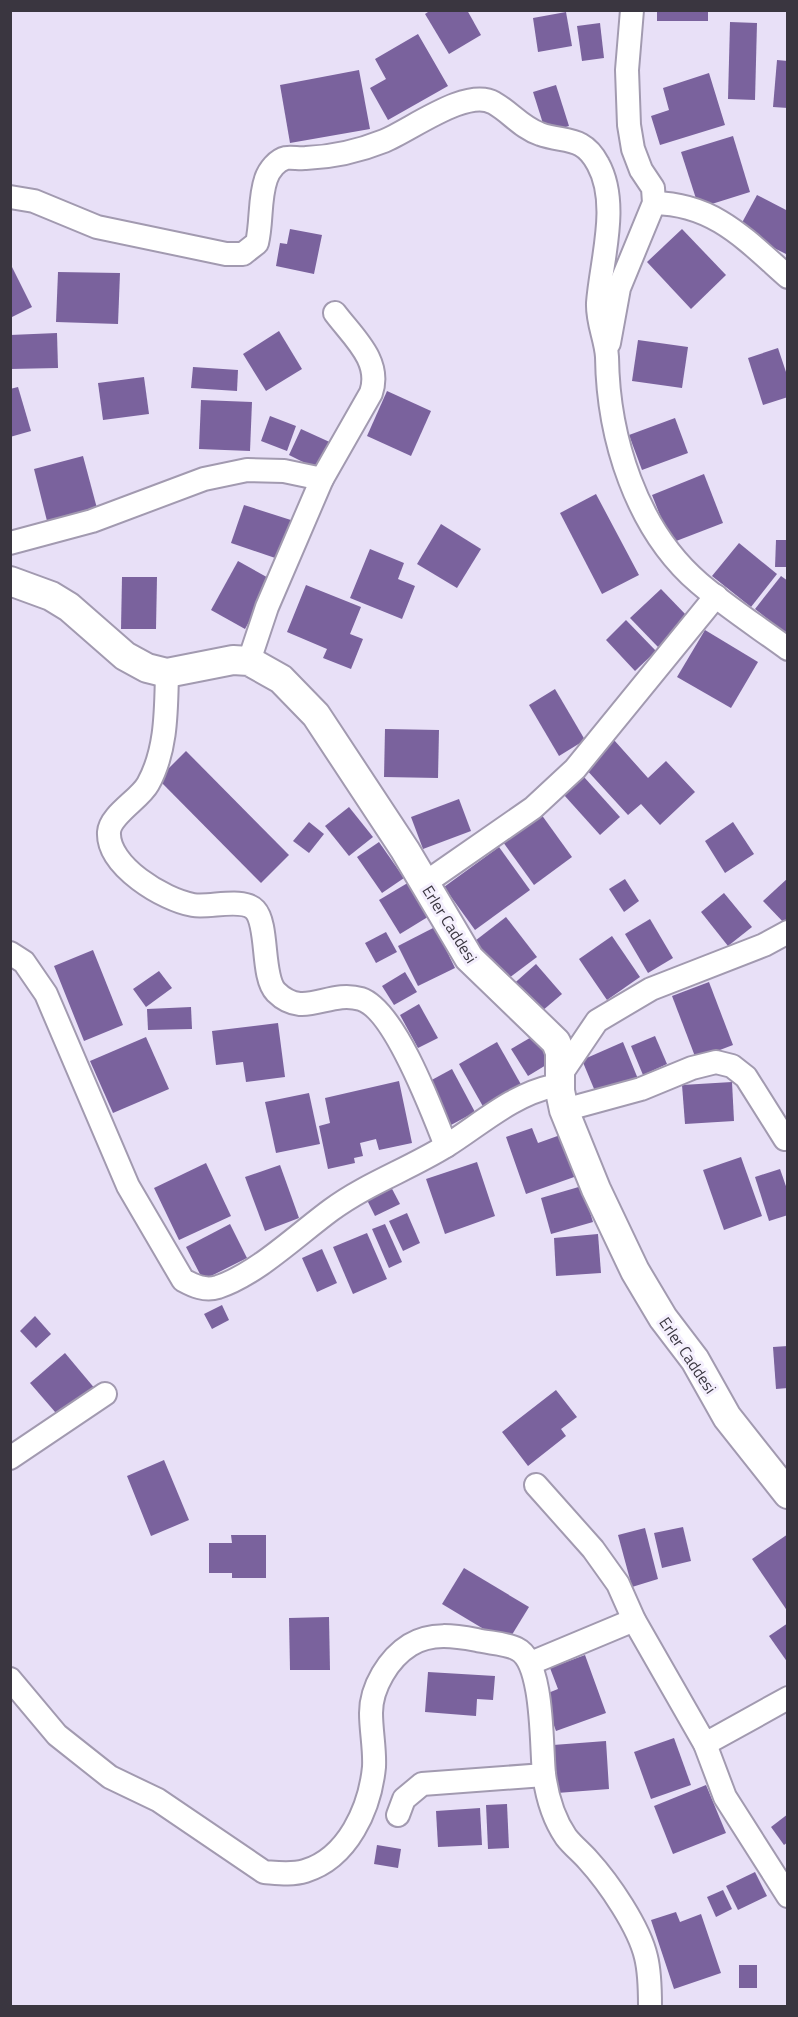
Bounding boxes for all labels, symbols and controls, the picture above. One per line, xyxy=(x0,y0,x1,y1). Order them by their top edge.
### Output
street label: Erler Caddesi xyxy=(417,880,483,968)
street label: Erler Caddesi xyxy=(653,1312,723,1398)

